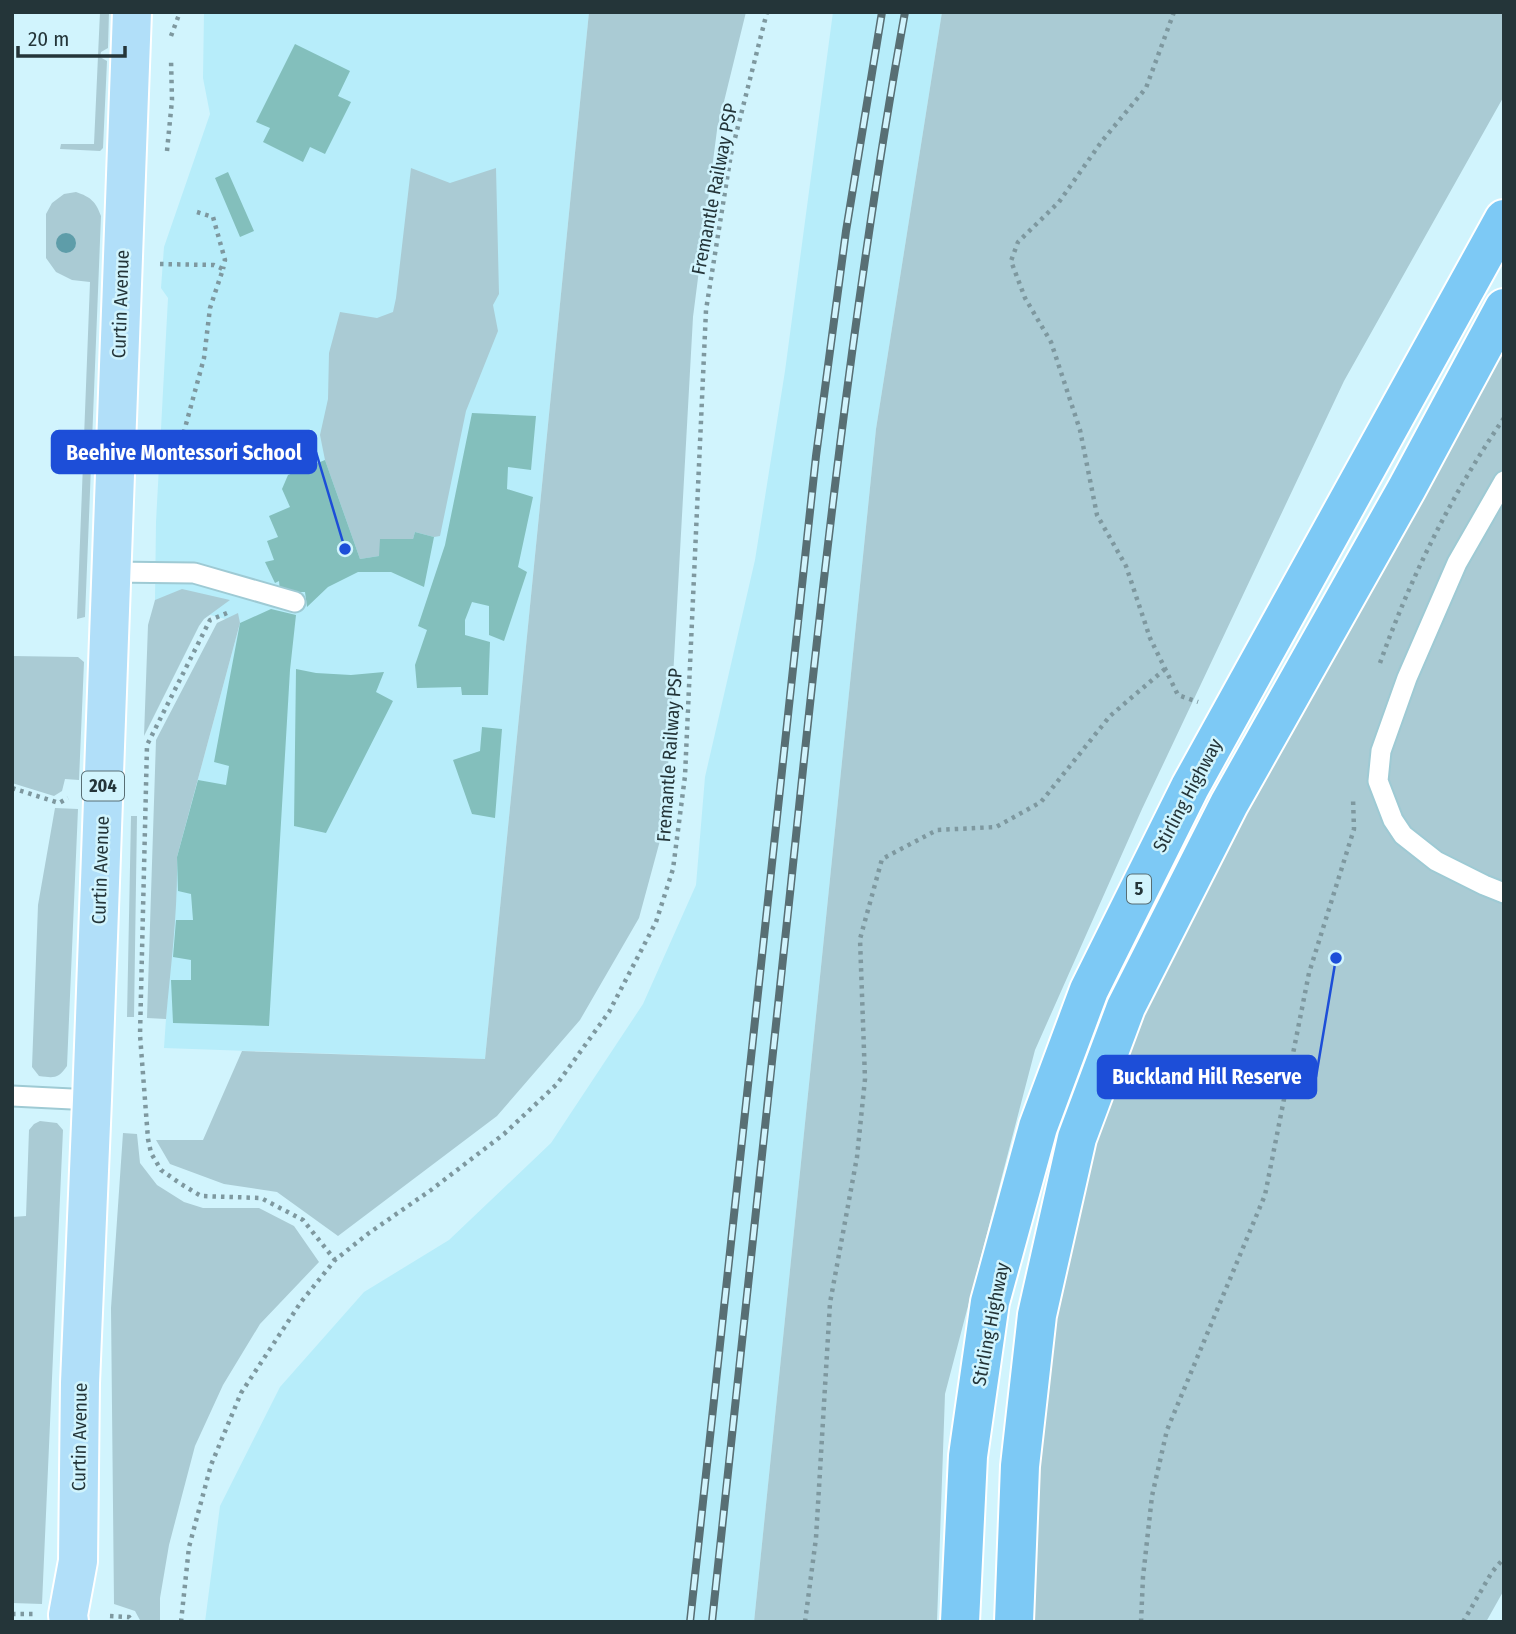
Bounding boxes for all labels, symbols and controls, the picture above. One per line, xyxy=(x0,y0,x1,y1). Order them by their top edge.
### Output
scale bar xyxy=(18,14,124,58)
text: 20 m xyxy=(28,26,69,52)
street label: Fremantle Railway PSP xyxy=(687,101,742,277)
street label: Curtin Avenue xyxy=(107,249,134,359)
callout: Beehive Montessori School xyxy=(52,431,316,473)
text: Beehive Montessori School xyxy=(66,440,302,466)
street label: Fremantle Railway PSP xyxy=(652,667,687,843)
street label: Stirling Highway xyxy=(1148,734,1227,856)
road number: 204 xyxy=(82,772,124,800)
street label: Curtin Avenue xyxy=(87,815,114,925)
road number: 5 xyxy=(1127,874,1151,904)
callout: Buckland Hill Reserve xyxy=(1098,1056,1316,1098)
text: Buckland Hill Reserve xyxy=(1112,1064,1302,1090)
street label: Stirling Highway xyxy=(967,1260,1014,1388)
street label: Curtin Avenue xyxy=(67,1383,92,1491)

